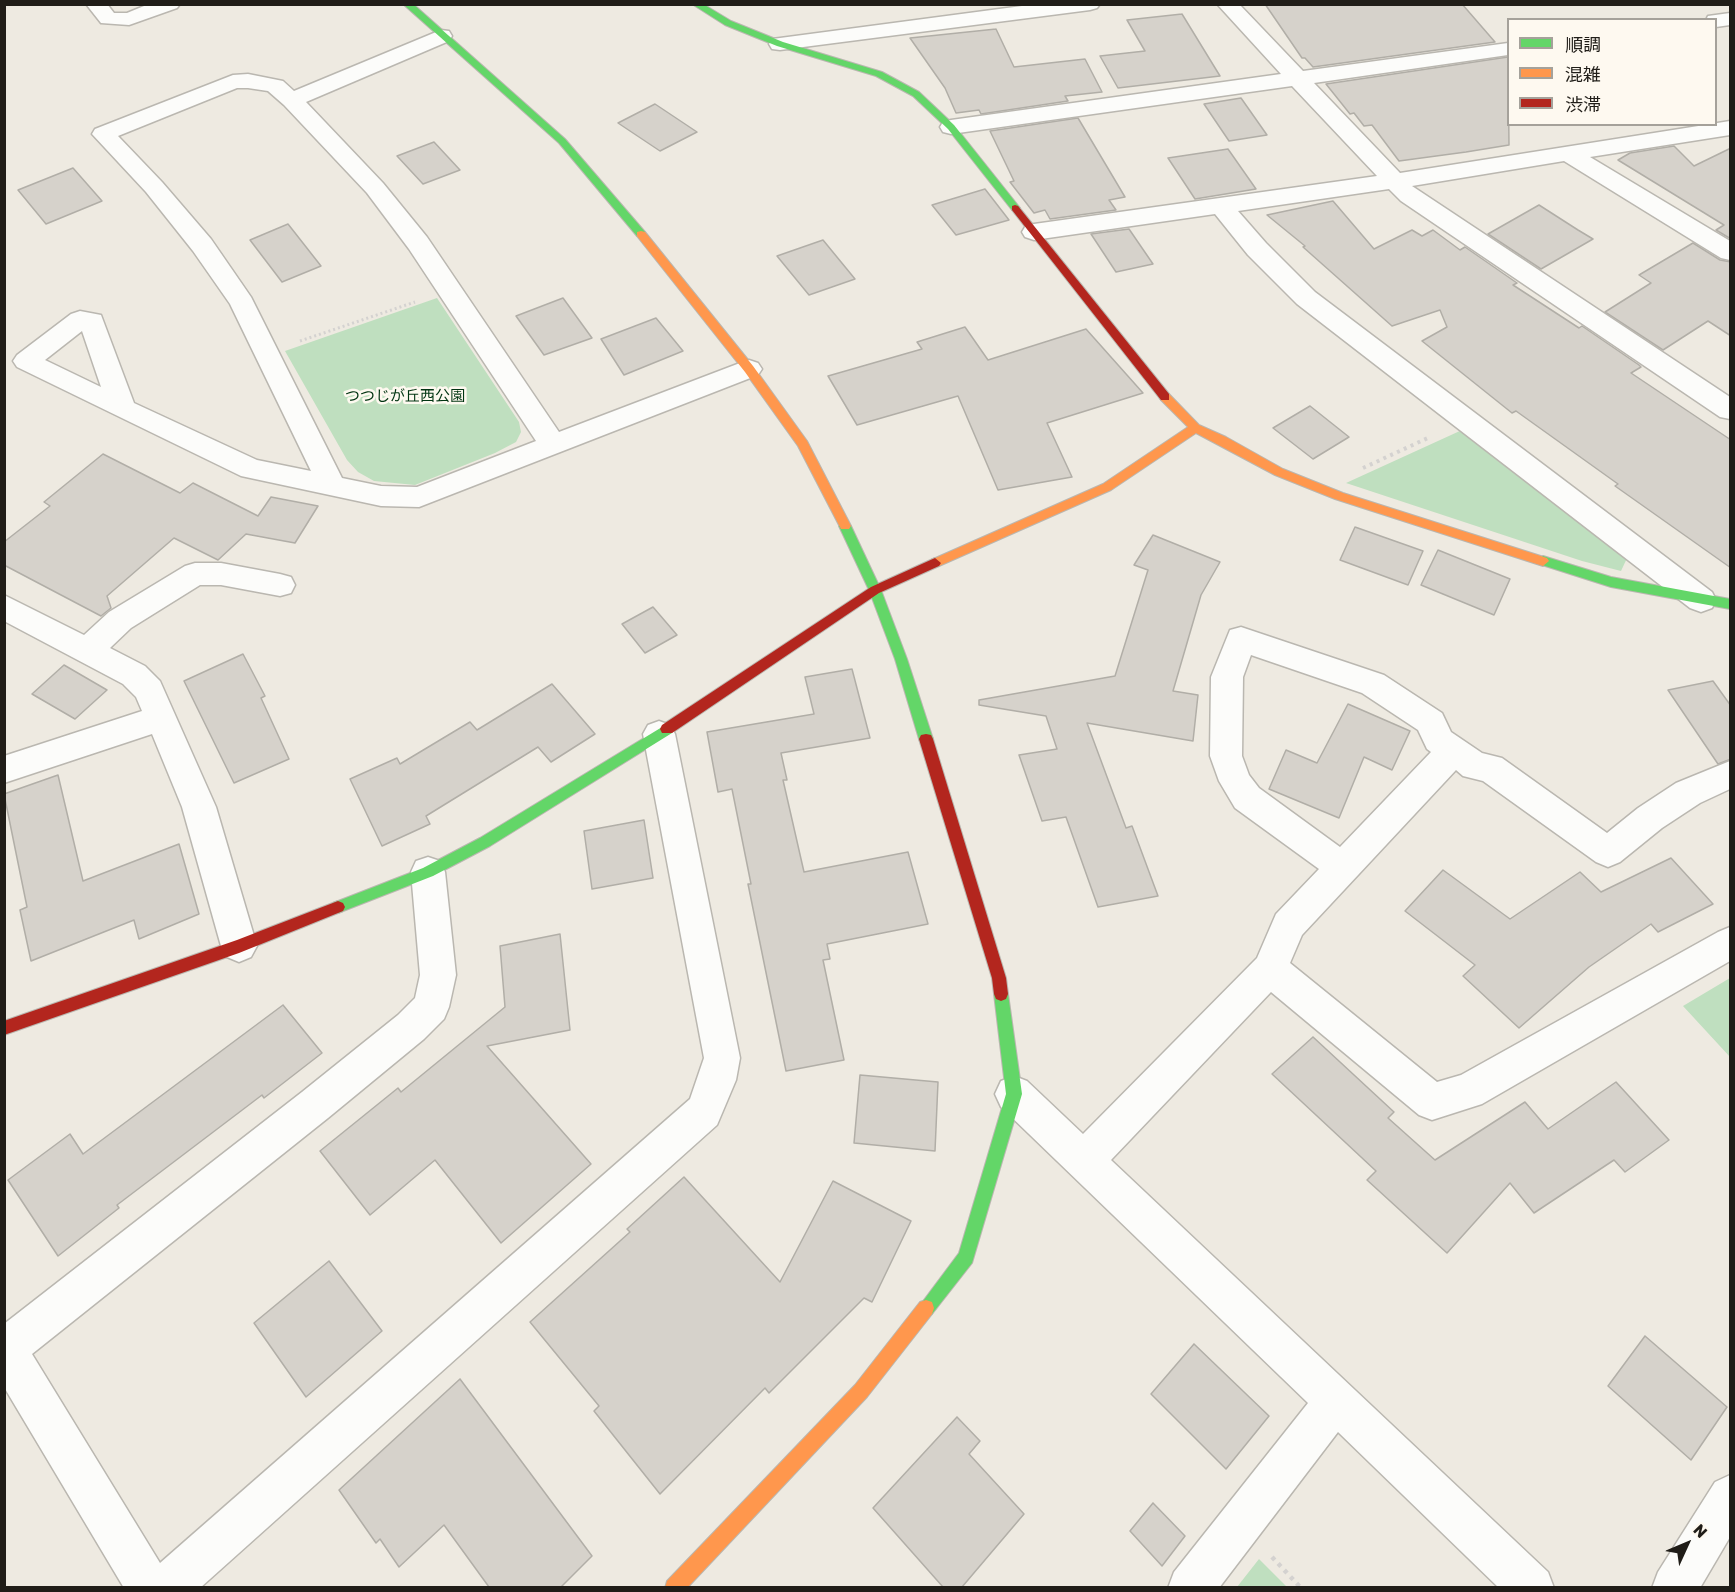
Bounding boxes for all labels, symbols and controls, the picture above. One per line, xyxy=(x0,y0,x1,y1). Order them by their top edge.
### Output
legend xyxy=(1507,18,1717,126)
text: 順調 xyxy=(1565,34,1601,56)
text: 混雑 xyxy=(1565,64,1601,86)
text: 渋滞 xyxy=(1565,94,1601,116)
park label: つつじが丘西公園 xyxy=(345,388,465,406)
north arrow xyxy=(1657,1514,1717,1574)
text: N xyxy=(1689,1520,1711,1542)

